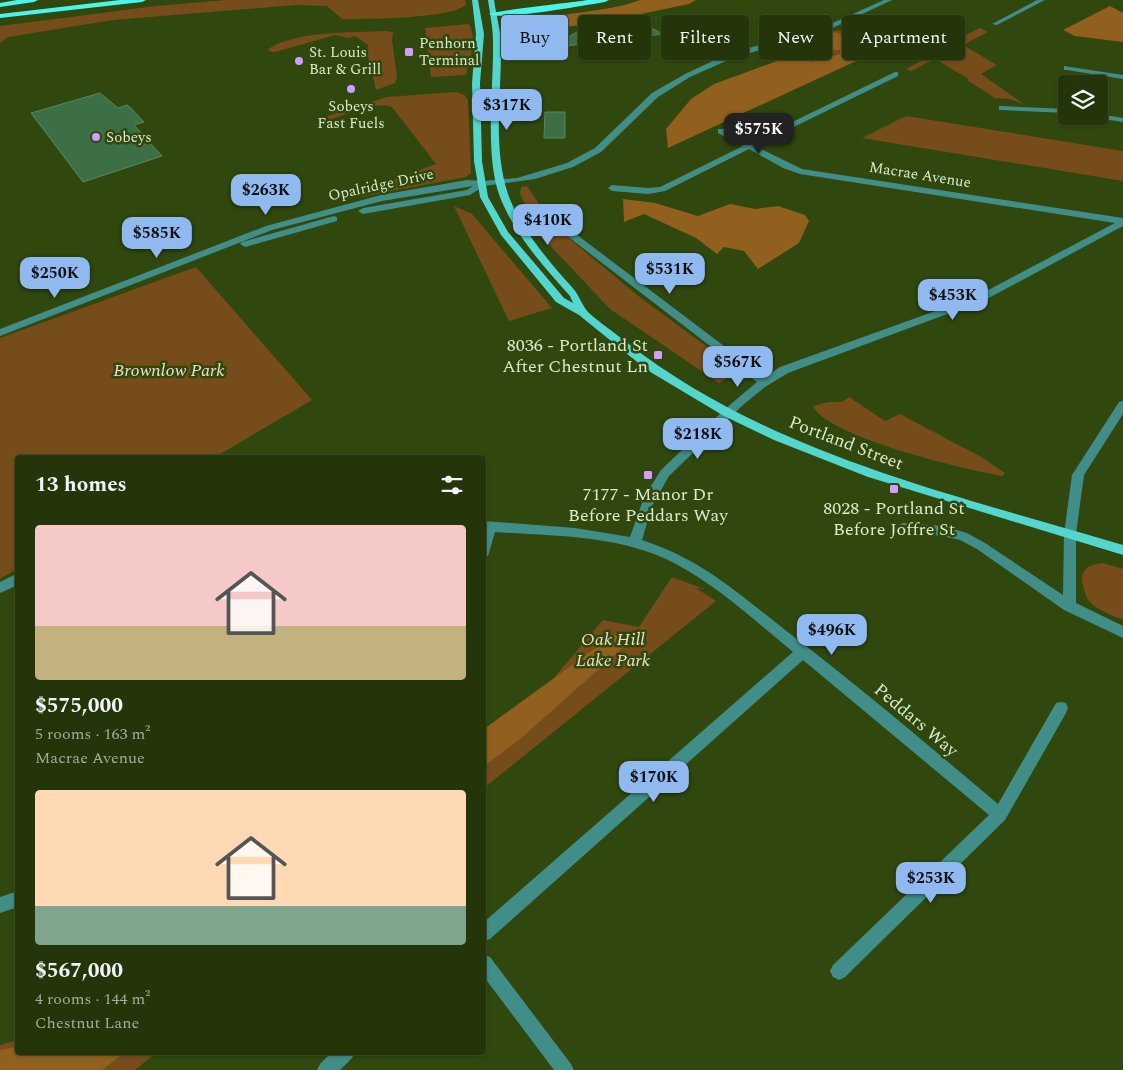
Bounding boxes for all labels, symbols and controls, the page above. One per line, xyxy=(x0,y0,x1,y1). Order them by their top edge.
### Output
chip: Buy xyxy=(501,15,568,60)
chip: Rent xyxy=(578,15,651,60)
chip: Filters xyxy=(661,15,749,60)
chip: New xyxy=(759,15,832,60)
chip: Apartment xyxy=(842,15,965,60)
place label: Penhorn Terminal xyxy=(419,32,479,72)
place label: St. Louis Bar & Grill xyxy=(309,41,381,81)
marker: Penhorn Terminal xyxy=(403,46,415,58)
marker: St. Louis Bar & Grill xyxy=(293,55,305,67)
map controls xyxy=(1058,75,1108,125)
button: layers xyxy=(1058,75,1108,125)
marker: Sobeys Fast Fuels xyxy=(345,83,357,95)
pin: $317K xyxy=(472,88,542,131)
text: $317K xyxy=(483,93,531,117)
place label: Sobeys Fast Fuels xyxy=(317,95,385,135)
pin: $575K xyxy=(724,112,794,155)
text: $575K xyxy=(735,117,783,141)
place label: Sobeys xyxy=(106,126,152,149)
marker: Sobeys xyxy=(90,131,102,143)
street label: Macrae Avenue xyxy=(867,156,973,194)
street label: Opalridge Drive xyxy=(326,163,436,207)
pin: $263K xyxy=(231,174,301,216)
text: $263K xyxy=(242,178,290,202)
pin: $410K xyxy=(513,204,583,246)
text: $410K xyxy=(524,208,572,232)
pin: $585K xyxy=(122,216,192,259)
text: $585K xyxy=(133,221,181,245)
pin: $531K xyxy=(635,252,705,295)
pin: $250K xyxy=(20,256,90,299)
text: $531K xyxy=(646,257,694,281)
text: $250K xyxy=(31,261,79,285)
pin: $453K xyxy=(918,278,988,321)
text: $453K xyxy=(929,283,977,307)
place label: 8036 - Portland St After Chestnut Ln xyxy=(502,332,648,380)
pin: $567K xyxy=(703,346,773,388)
marker: 8036 - Portland St After Chestnut Ln xyxy=(652,349,664,361)
text: $567K xyxy=(714,350,762,374)
park label: Brownlow Park xyxy=(113,357,225,384)
street label: Portland Street xyxy=(785,409,907,477)
pin: $218K xyxy=(663,418,733,460)
text: $218K xyxy=(674,422,722,446)
text: 13 homes xyxy=(35,469,127,501)
marker: 7177 - Manor Dr Before Peddars Way xyxy=(642,469,654,481)
icon: filters xyxy=(438,471,466,499)
place label: 7177 - Manor Dr Before Peddars Way xyxy=(568,481,729,529)
marker: 8028 - Portland St Before Joffre St xyxy=(888,483,900,495)
place label: 8028 - Portland St Before Joffre St xyxy=(823,495,965,543)
icon: home xyxy=(206,558,296,648)
pin: $496K xyxy=(797,614,867,656)
text: $496K xyxy=(808,618,856,642)
park label: Oak Hill Lake Park xyxy=(576,626,651,674)
street label: Peddars Way xyxy=(868,677,965,764)
text: $575,000 xyxy=(35,690,123,722)
text: 5 rooms · 163 m² xyxy=(35,722,150,746)
text: Macrae Avenue xyxy=(35,746,145,770)
pin: $170K xyxy=(619,760,689,803)
text: $170K xyxy=(630,765,678,789)
icon: home xyxy=(206,823,296,913)
pin: $253K xyxy=(896,862,966,904)
text: $253K xyxy=(907,866,955,890)
text: $567,000 xyxy=(35,955,123,987)
text: 4 rooms · 144 m² xyxy=(35,987,150,1011)
text: Chestnut Lane xyxy=(35,1011,139,1035)

